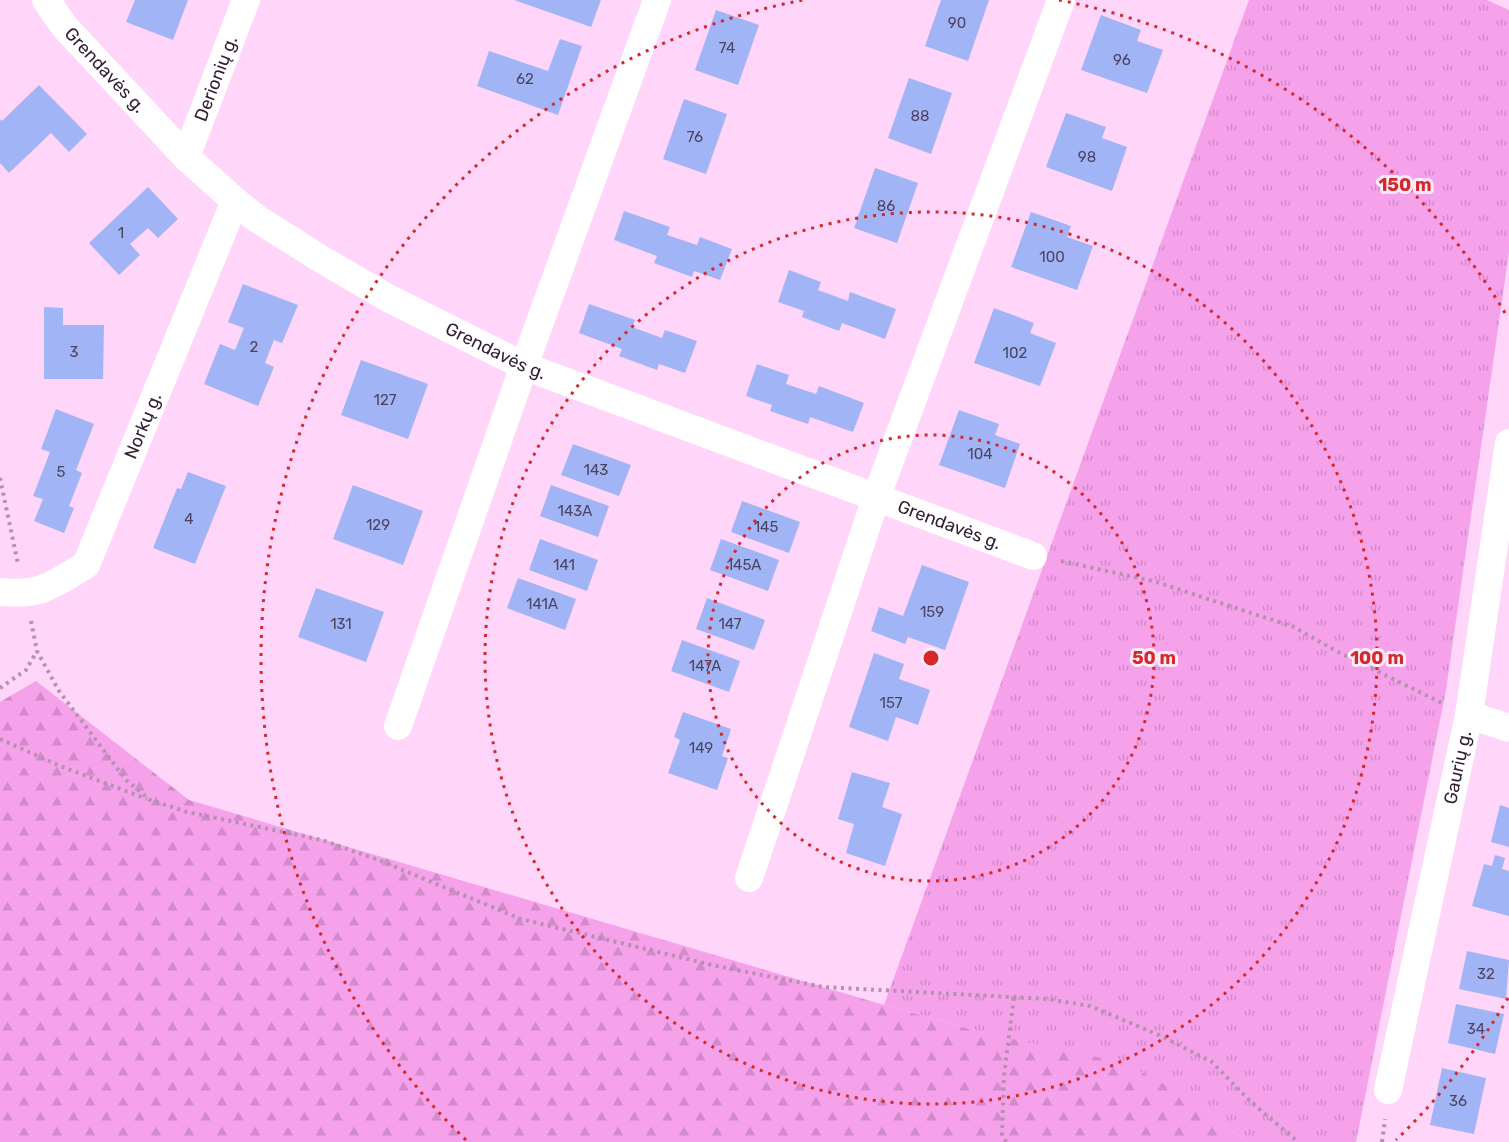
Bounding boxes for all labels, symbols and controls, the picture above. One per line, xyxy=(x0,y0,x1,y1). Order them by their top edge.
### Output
house number: 90 xyxy=(948,14,966,32)
street label: Grendavės g. xyxy=(60,23,150,118)
street label: Derionių g. xyxy=(190,33,242,124)
house number: 74 xyxy=(719,39,735,57)
house number: 96 xyxy=(1113,51,1131,69)
house number: 62 xyxy=(516,70,534,88)
house number: 88 xyxy=(910,107,930,125)
house number: 76 xyxy=(687,128,703,146)
house number: 98 xyxy=(1078,148,1096,166)
text: 150 m xyxy=(1378,174,1432,196)
house number: 86 xyxy=(877,197,895,215)
house number: 1 xyxy=(118,224,124,242)
house number: 100 xyxy=(1039,248,1065,266)
street label: Grendavės g. xyxy=(442,317,549,384)
house number: 2 xyxy=(250,338,259,356)
house number: 3 xyxy=(69,343,79,361)
house number: 102 xyxy=(1003,344,1028,362)
street label: Norkų g. xyxy=(120,389,166,462)
house number: 127 xyxy=(374,391,397,409)
house number: 104 xyxy=(967,445,993,463)
house number: 143 xyxy=(584,461,608,479)
house number: 5 xyxy=(57,463,66,481)
street label: Grendavės g. xyxy=(894,495,1004,554)
house number: 143A xyxy=(558,502,592,520)
house number: 4 xyxy=(184,510,194,528)
house number: 129 xyxy=(366,516,390,534)
house number: 145 xyxy=(754,518,778,536)
house number: 141 xyxy=(553,556,575,574)
house number: 145A xyxy=(727,556,761,574)
house number: 141A xyxy=(526,595,558,613)
house number: 159 xyxy=(920,603,944,621)
house number: 131 xyxy=(330,615,352,633)
house number: 147 xyxy=(718,615,742,633)
text: 50 m xyxy=(1132,647,1176,669)
text: 100 m xyxy=(1350,647,1404,669)
centre of rings xyxy=(921,648,941,668)
house number: 147A xyxy=(689,657,721,675)
house number: 157 xyxy=(879,694,903,712)
street label: Gaurių g. xyxy=(1439,729,1476,806)
house number: 149 xyxy=(689,739,713,757)
house number: 32 xyxy=(1477,965,1495,983)
house number: 34 xyxy=(1467,1020,1485,1038)
house number: 36 xyxy=(1449,1092,1467,1110)

